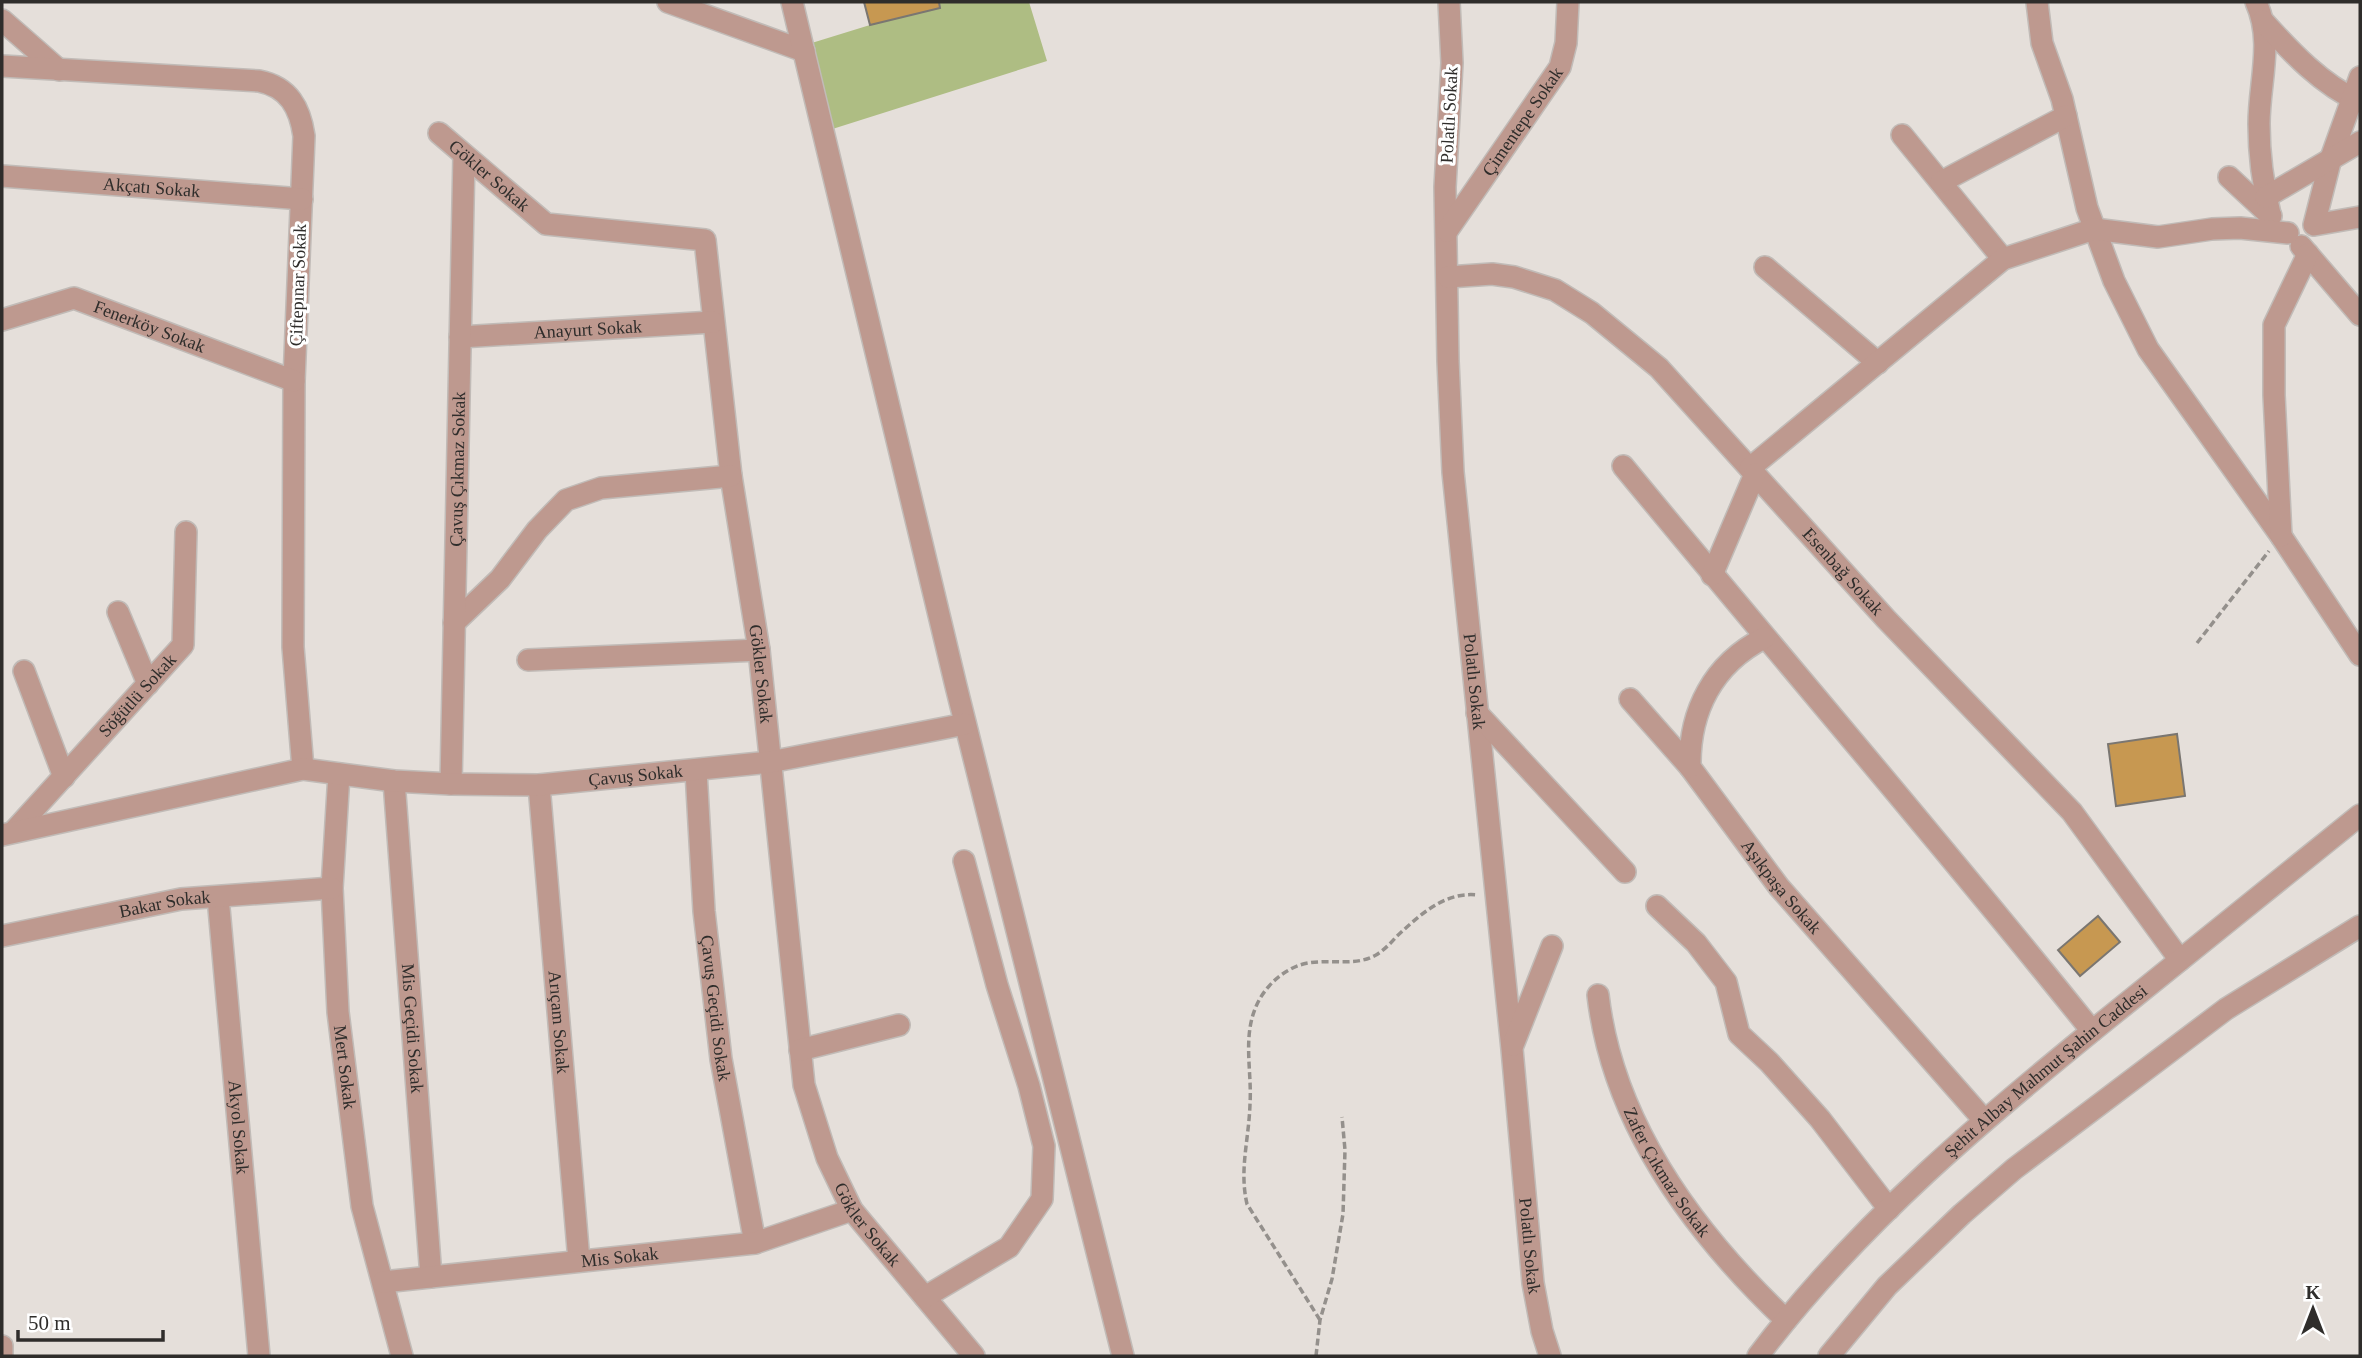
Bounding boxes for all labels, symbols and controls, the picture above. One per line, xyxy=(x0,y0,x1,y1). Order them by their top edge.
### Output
street label: Çimentepe Sokak xyxy=(1478,63,1567,180)
street label: Polatlı Sokak xyxy=(1436,66,1462,164)
street label: Gökler Sokak xyxy=(445,136,534,216)
street label: Akçatı Sokak xyxy=(102,174,201,201)
street label: Çiftepınar Sokak xyxy=(286,223,310,347)
street label: Fenerköy Sokak xyxy=(91,296,208,357)
street label: Anayurt Sokak xyxy=(533,316,643,343)
street label: Çavuş Çıkmaz Sokak xyxy=(446,391,469,547)
street label: Esenbağ Sokak xyxy=(1799,524,1888,619)
street label: Gökler Sokak xyxy=(745,623,777,724)
street label: Polatlı Sokak xyxy=(1460,632,1489,731)
street label: Söğütlü Sokak xyxy=(94,649,180,741)
street label: Çavuş Sokak xyxy=(587,761,684,790)
street label: Aşıkpaşa Sokak xyxy=(1737,836,1826,938)
street label: Bakar Sokak xyxy=(117,887,211,922)
street label: Çavuş Geçidi Sokak xyxy=(697,934,735,1083)
street label: Mis Geçidi Sokak xyxy=(398,963,427,1094)
street label: Arıçam Sokak xyxy=(545,970,573,1075)
street label: Şehit Albay Mahmut Şahin Caddesi xyxy=(1940,981,2151,1162)
street label: Mert Sokak xyxy=(330,1024,360,1110)
street label: Akyol Sokak xyxy=(224,1079,253,1175)
street label: Zafer Çıkmaz Sokak xyxy=(1619,1104,1714,1241)
street label: Gökler Sokak xyxy=(830,1179,905,1270)
street label: Polatlı Sokak xyxy=(1515,1197,1545,1296)
street label: Mis Sokak xyxy=(580,1243,659,1271)
north arrow xyxy=(2278,1274,2348,1344)
text: K xyxy=(2306,1282,2321,1303)
scale bar xyxy=(18,1298,163,1342)
text: 50 m xyxy=(28,1311,71,1335)

